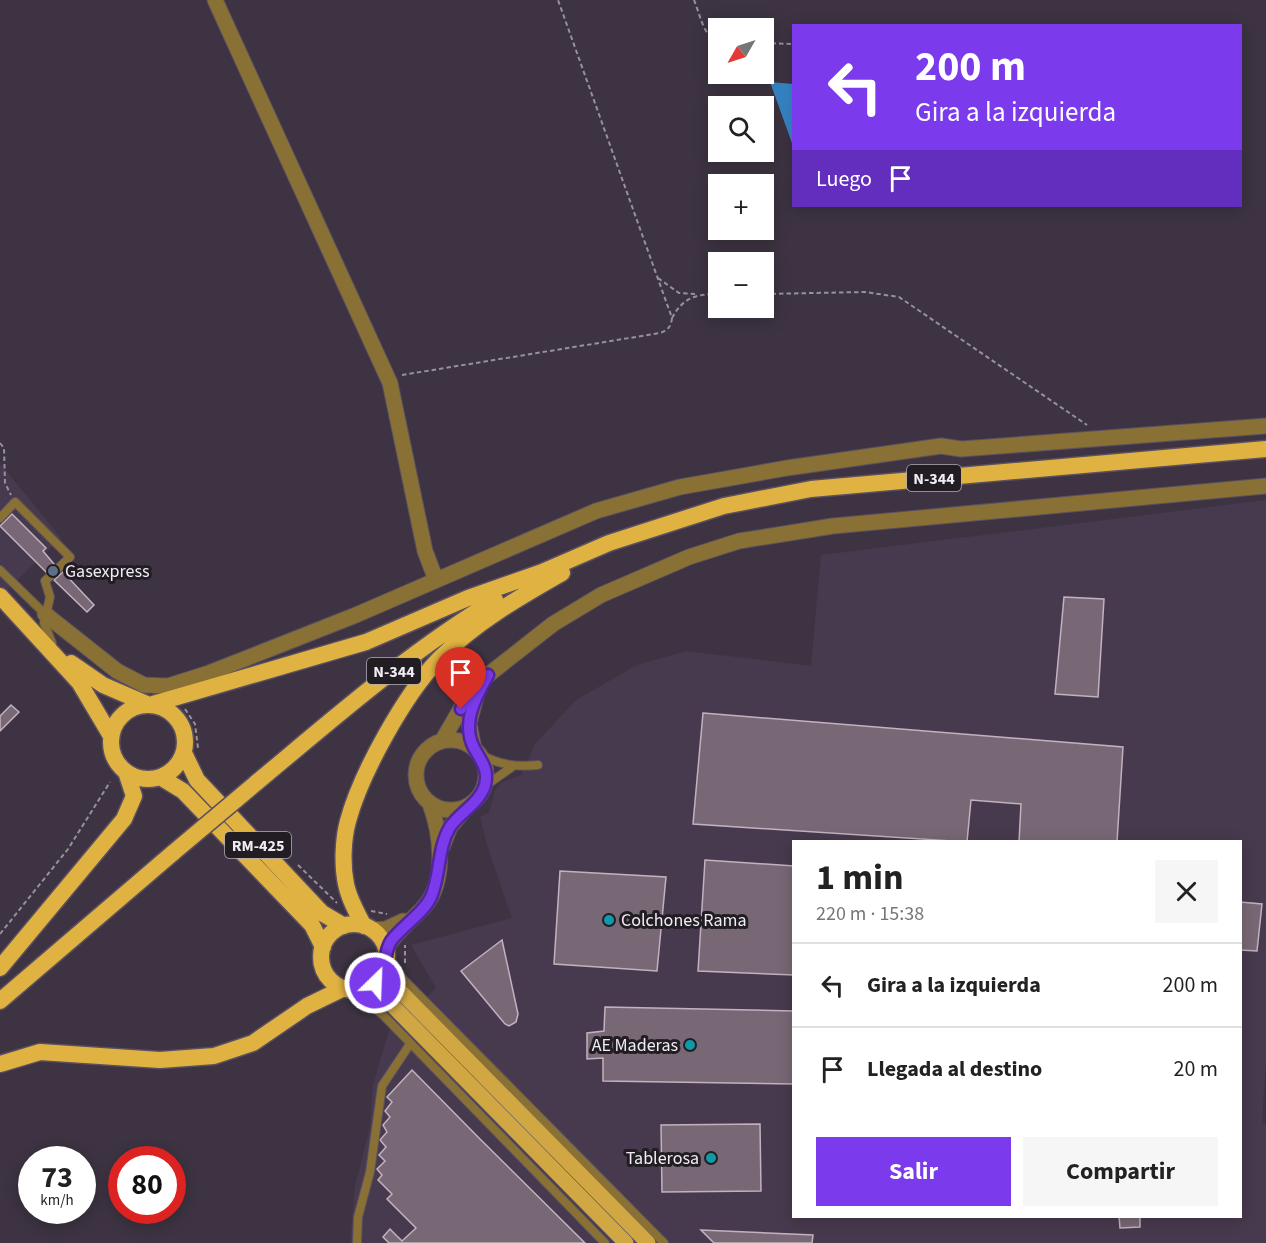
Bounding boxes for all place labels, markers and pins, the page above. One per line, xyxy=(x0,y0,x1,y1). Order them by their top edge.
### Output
place label: Gasexpress xyxy=(65,559,150,584)
marker: Gasexpress xyxy=(46,564,60,578)
pin xyxy=(435,647,486,709)
place label: Colchones Rama xyxy=(621,908,747,933)
marker: Colchones Rama xyxy=(602,913,616,927)
place label: AE Maderas xyxy=(592,1033,678,1058)
marker: AE Maderas xyxy=(683,1038,697,1052)
place label: Tablerosa xyxy=(626,1146,699,1171)
marker: Tablerosa xyxy=(704,1151,718,1165)

